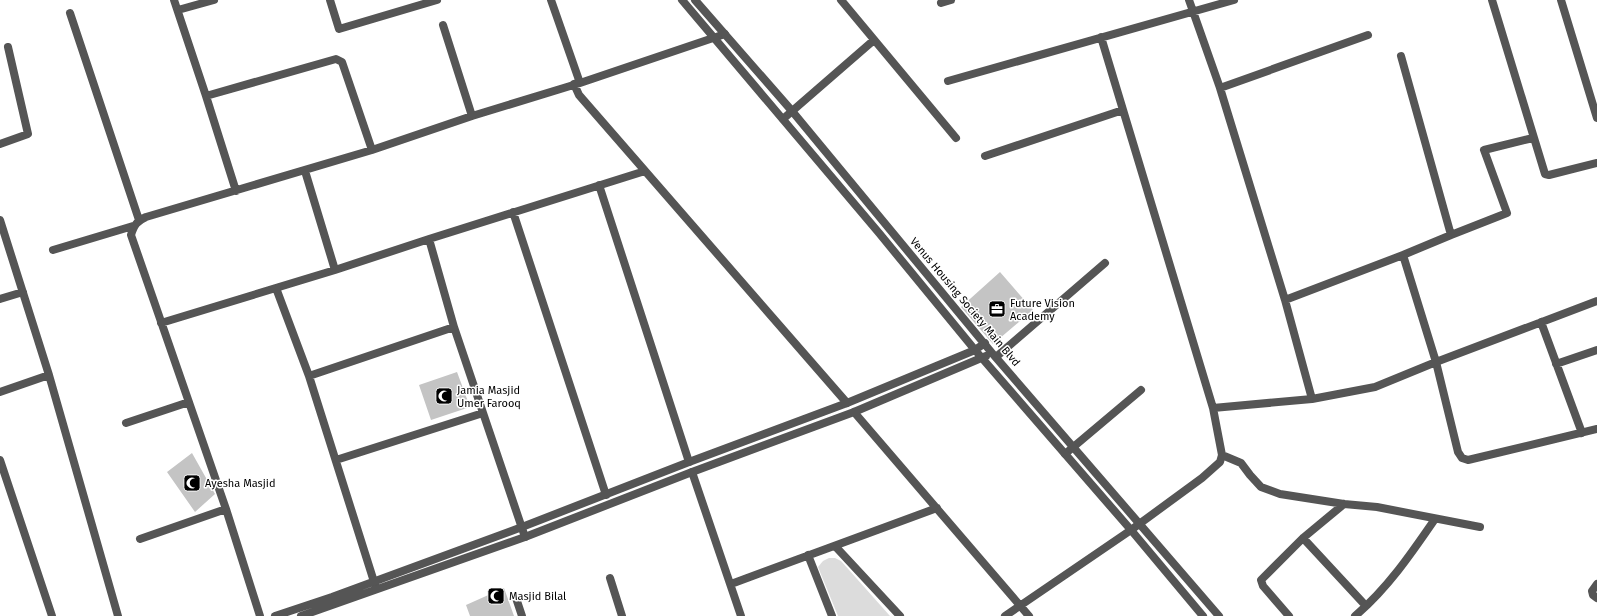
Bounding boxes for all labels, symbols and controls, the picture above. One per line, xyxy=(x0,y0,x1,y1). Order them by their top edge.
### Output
street label: Venus Housing Society Main Blvd xyxy=(907,235,1023,369)
place label: Future Vision Academy xyxy=(1010,297,1075,323)
office icon: Future Vision Academy xyxy=(987,299,1007,319)
place label: Jamia Masjid Umer Farooq xyxy=(457,384,521,410)
mosque icon: Jamia Masjid Umer Farooq xyxy=(434,386,454,406)
mosque icon: Ayesha Masjid xyxy=(182,473,202,493)
place label: Ayesha Masjid xyxy=(205,477,275,490)
mosque icon: Masjid Bilal xyxy=(486,586,506,606)
place label: Masjid Bilal xyxy=(509,590,566,603)

